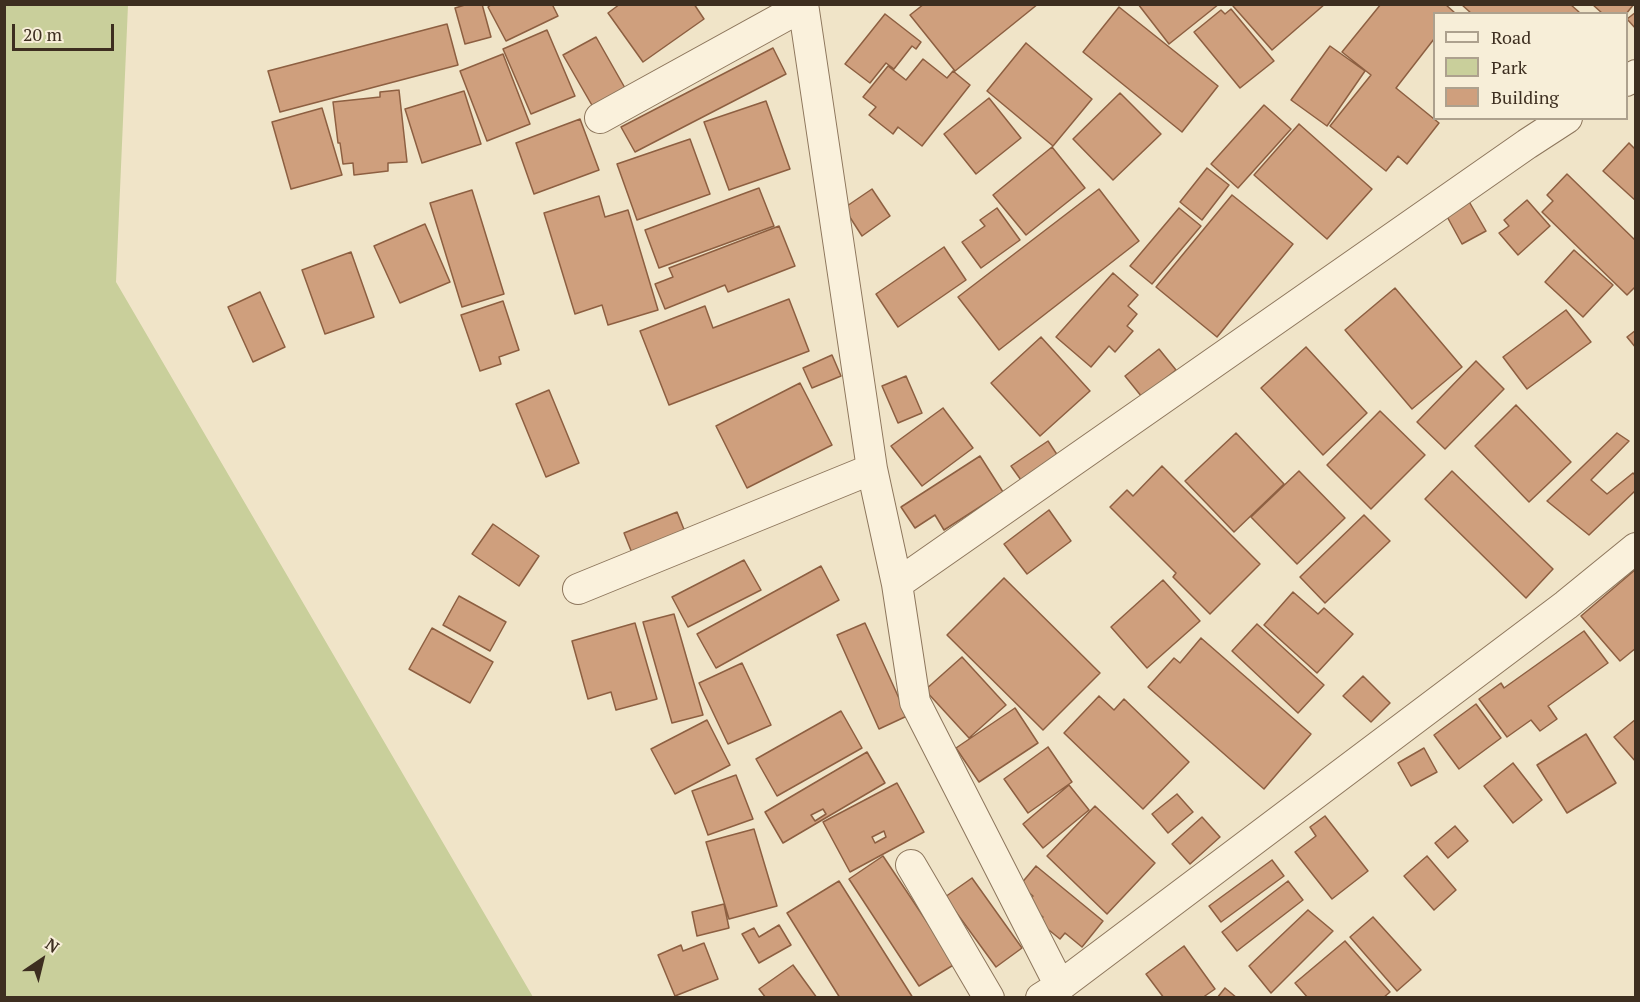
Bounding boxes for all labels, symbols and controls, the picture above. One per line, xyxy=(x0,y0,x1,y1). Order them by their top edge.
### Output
scale bar xyxy=(15,12,117,50)
legend xyxy=(1433,12,1628,120)
text: 20 m xyxy=(23,22,62,46)
text: Road xyxy=(1491,25,1531,49)
text: Park xyxy=(1491,55,1527,79)
text: Building xyxy=(1491,85,1559,109)
north arrow xyxy=(12,930,72,990)
text: N xyxy=(41,933,64,958)

